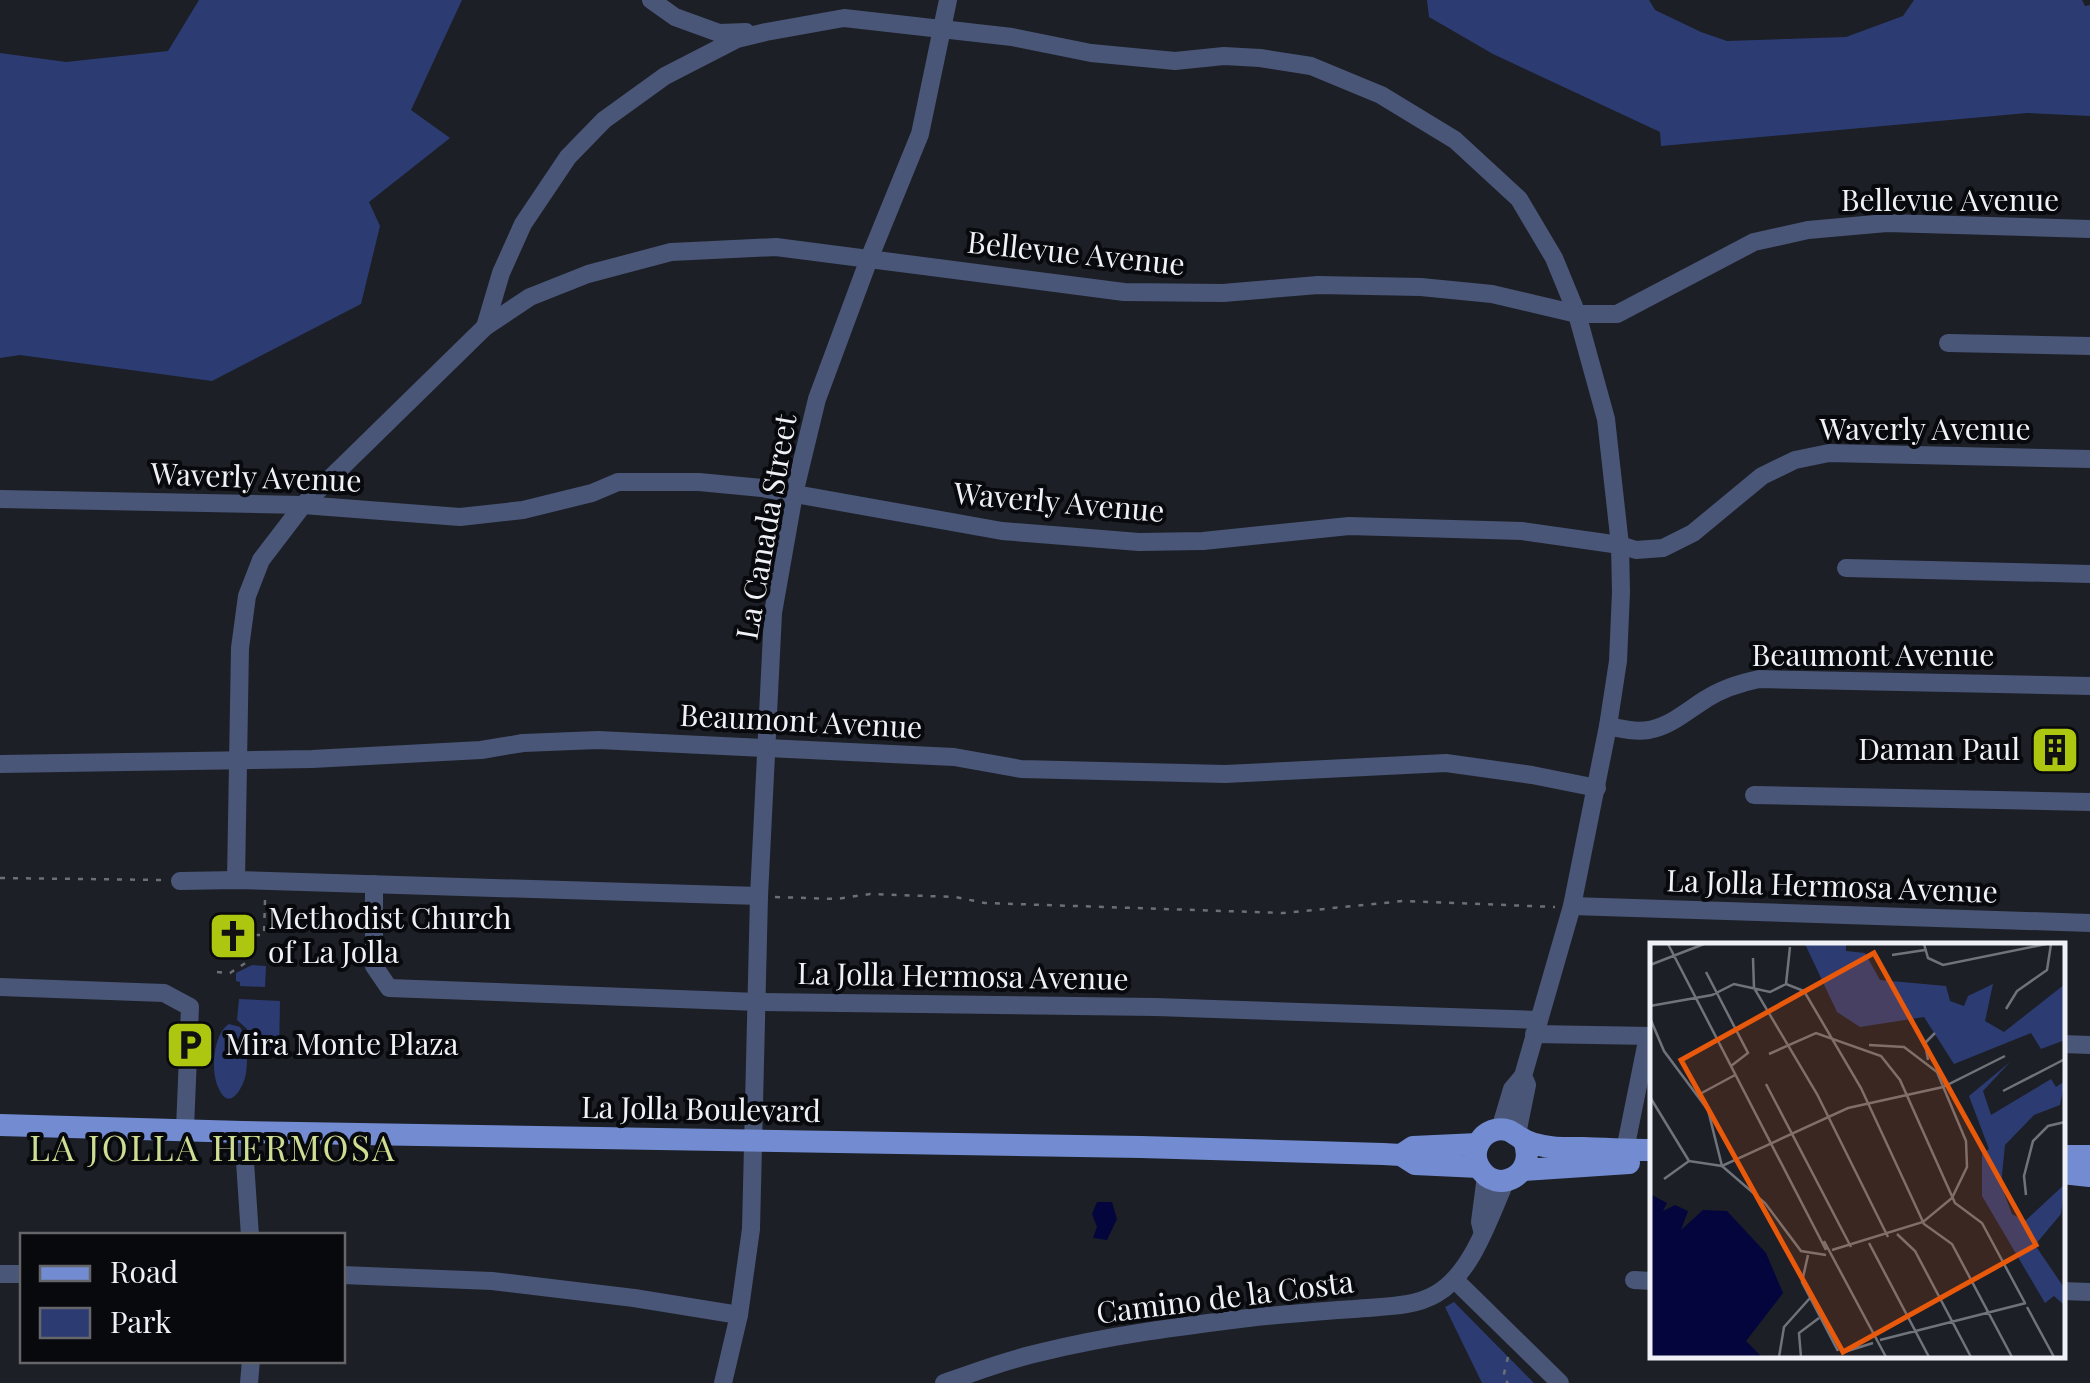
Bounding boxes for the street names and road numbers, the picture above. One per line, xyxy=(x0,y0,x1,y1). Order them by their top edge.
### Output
street label: Bellevue Avenue xyxy=(1841,179,2059,219)
street label: Bellevue Avenue xyxy=(965,221,1187,283)
street label: Waverly Avenue xyxy=(1818,408,2031,448)
street label: La Canada Street xyxy=(726,410,805,642)
street label: Waverly Avenue xyxy=(149,452,362,500)
street label: Waverly Avenue xyxy=(951,472,1166,530)
street label: Beaumont Avenue xyxy=(1752,634,1994,674)
street label: Beaumont Avenue xyxy=(679,694,923,746)
street label: La Jolla Hermosa Avenue xyxy=(1666,859,1998,911)
street label: La Jolla Hermosa Avenue xyxy=(797,952,1129,998)
street label: La Jolla Boulevard xyxy=(581,1086,821,1130)
street label: Camino de la Costa xyxy=(1094,1260,1356,1332)

